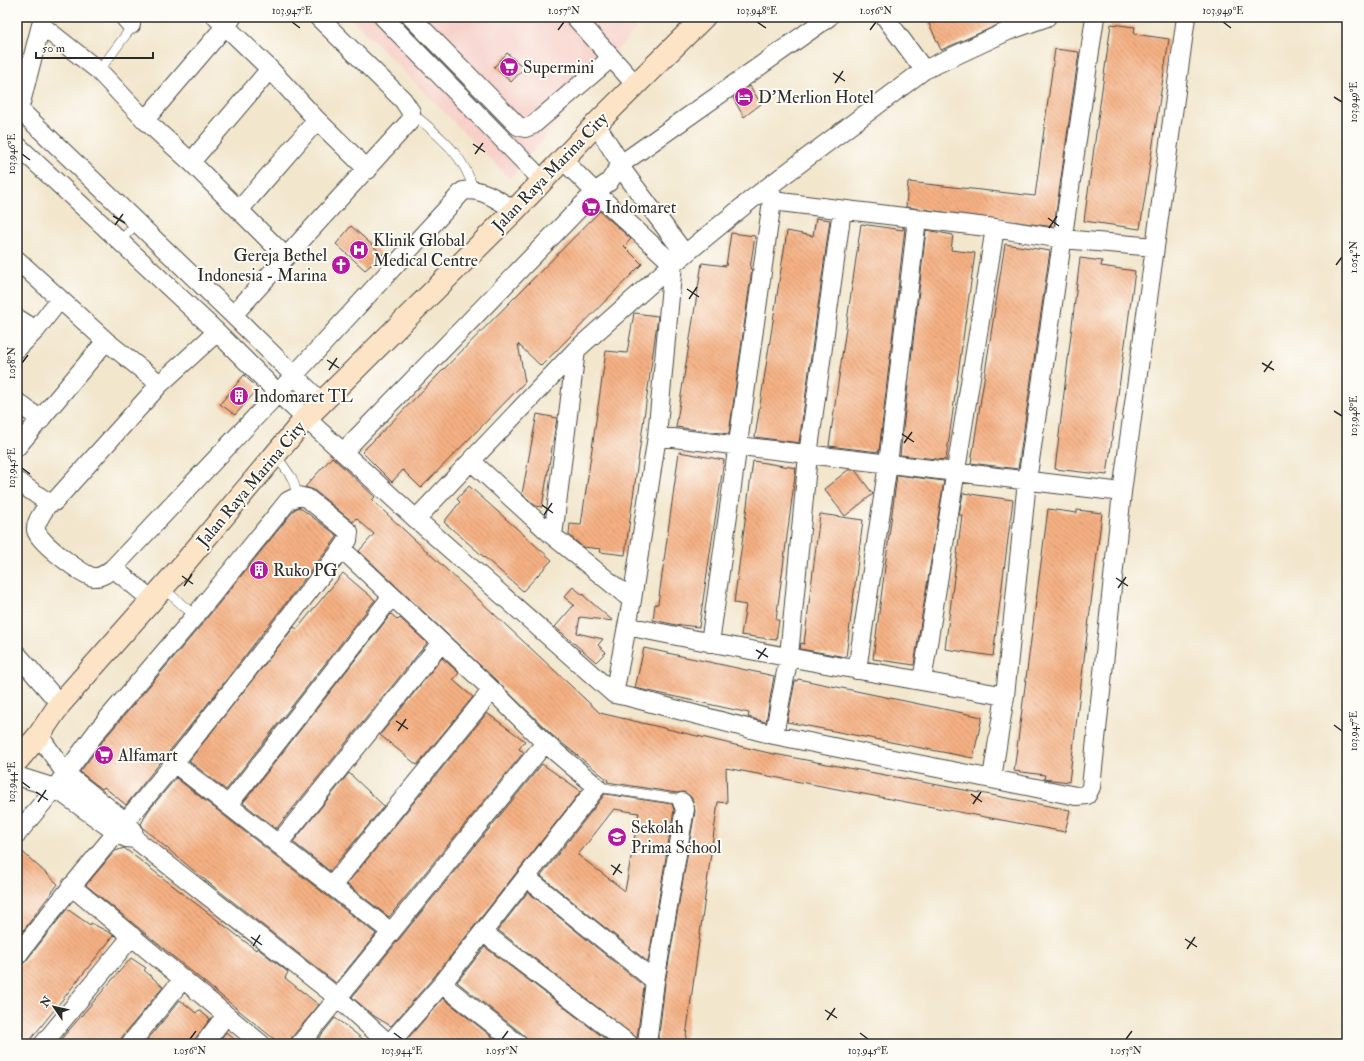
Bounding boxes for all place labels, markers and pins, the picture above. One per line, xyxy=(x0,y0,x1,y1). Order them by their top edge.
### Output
supermarket icon: Supermini xyxy=(498,56,520,78)
place label: Supermini xyxy=(523,57,595,79)
hotel icon: D'Merlion Hotel xyxy=(733,86,755,108)
place label: D'Merlion Hotel xyxy=(758,87,874,108)
supermarket icon: Indomaret xyxy=(580,196,602,218)
place label: Indomaret xyxy=(605,197,677,218)
place label: Klinik Global Medical Centre xyxy=(373,230,478,271)
hospital icon: Klinik Global Medical Centre xyxy=(348,239,370,261)
place label: Gereja Bethel Indonesia - Marina xyxy=(197,245,328,286)
church icon: Gereja Bethel Indonesia - Marina xyxy=(330,254,352,276)
building icon: Indomaret TL xyxy=(228,385,250,407)
place label: Indomaret TL xyxy=(253,386,353,407)
building icon: Ruko PG xyxy=(248,559,270,581)
place label: Ruko PG xyxy=(273,560,338,581)
supermarket icon: Alfamart xyxy=(93,744,115,766)
place label: Alfamart xyxy=(117,745,178,766)
place label: Sekolah Prima School xyxy=(631,817,722,858)
school or university icon: Sekolah Prima School xyxy=(606,826,628,848)

